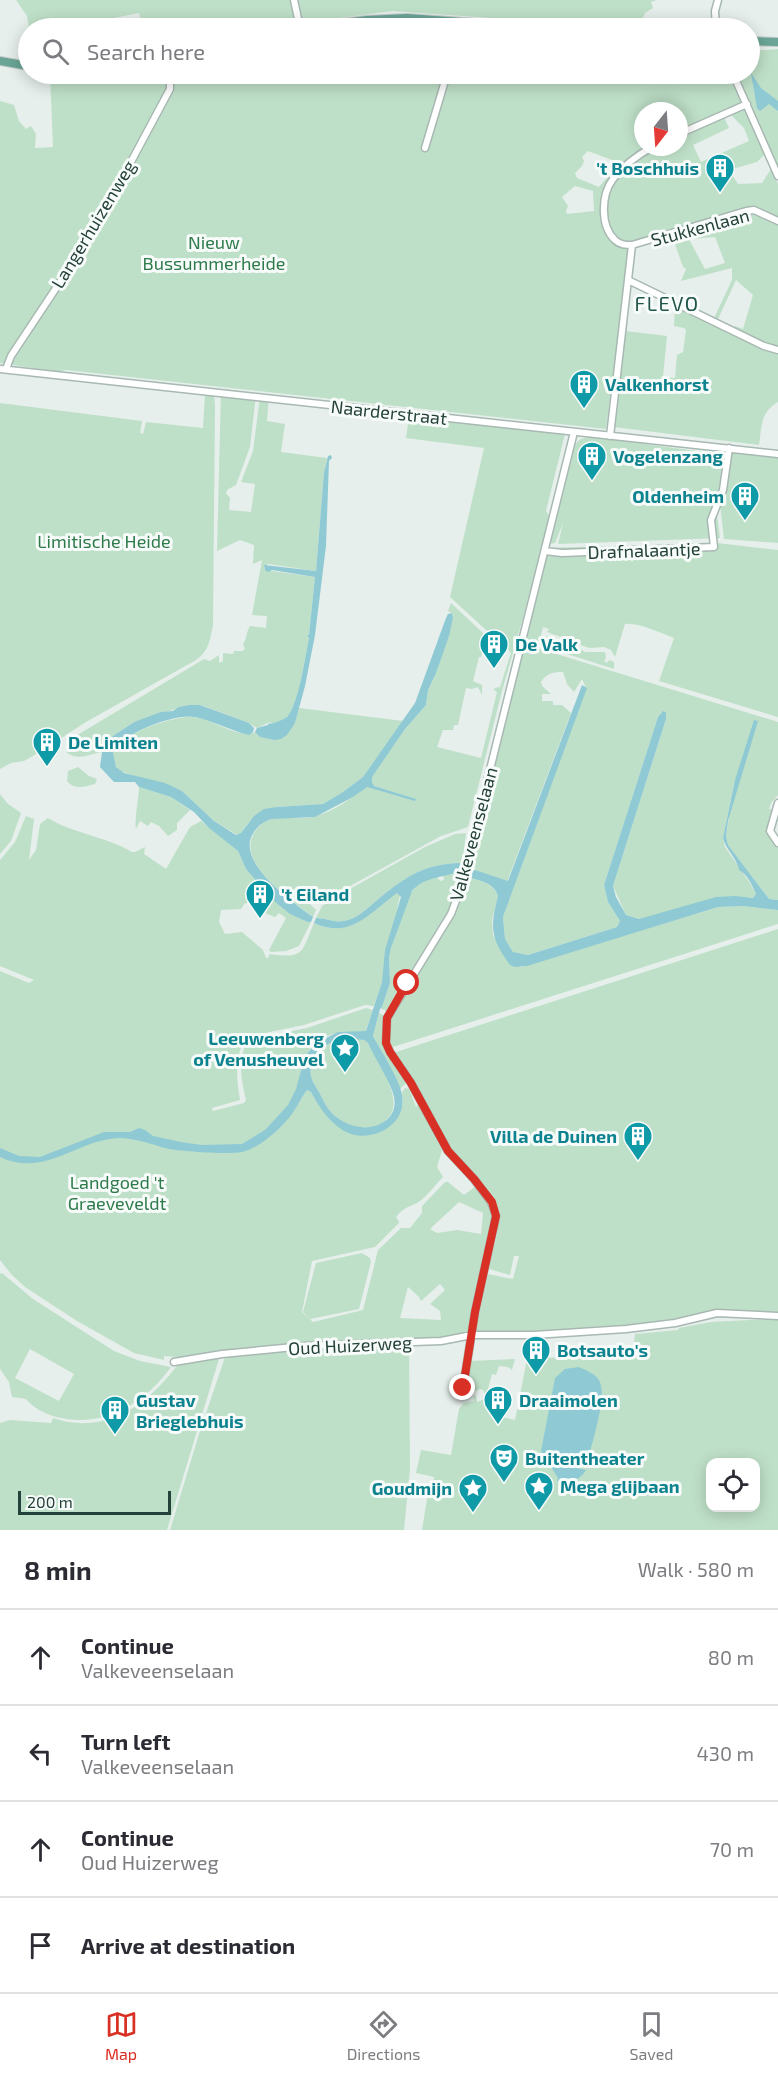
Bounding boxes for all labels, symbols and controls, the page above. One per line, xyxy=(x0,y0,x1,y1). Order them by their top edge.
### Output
search box xyxy=(18,18,760,84)
icon: search xyxy=(39,35,72,68)
text: Search here xyxy=(87,38,205,64)
north arrow xyxy=(634,102,688,156)
building icon: 't Boschhuis xyxy=(704,152,736,194)
street label: Langerhuizenweg xyxy=(46,156,140,292)
place label: 't Boschhuis xyxy=(596,157,699,179)
street label: Stukkenlaan xyxy=(648,203,752,251)
park label: Nieuw Bussummerheide xyxy=(143,231,285,274)
district label: FLEVO xyxy=(634,291,700,315)
building icon: Valkenhorst xyxy=(568,368,600,410)
place label: Valkenhorst xyxy=(605,373,710,395)
street label: Naarderstraat xyxy=(330,395,448,429)
building icon: Vogelenzang xyxy=(576,440,608,482)
place label: Vogelenzang xyxy=(613,445,723,467)
building icon: Oldenheim xyxy=(729,480,761,522)
place label: Oldenheim xyxy=(632,485,724,507)
park label: Limitische Heide xyxy=(37,530,171,552)
street label: Drafnalaantje xyxy=(587,537,701,563)
building icon: De Valk xyxy=(478,628,510,670)
place label: De Valk xyxy=(515,633,578,655)
building icon: De Limiten xyxy=(31,726,63,768)
place label: De Limiten xyxy=(68,731,158,753)
street label: Valkeveenselaan xyxy=(445,765,501,903)
building icon: 't Eiland xyxy=(244,878,276,920)
place label: 't Eiland xyxy=(281,883,349,905)
route start xyxy=(393,969,419,995)
place label: Leeuwenberg of Venusheuvel xyxy=(193,1027,325,1070)
place icon: Leeuwenberg of Venusheuvel xyxy=(329,1032,361,1074)
building icon: Villa de Duinen xyxy=(622,1120,654,1162)
place label: Villa de Duinen xyxy=(490,1125,617,1147)
park label: Landgoed 't Graeveveldt xyxy=(68,1171,166,1214)
street label: Oud Huizerweg xyxy=(288,1331,412,1359)
building icon: Botsauto's xyxy=(520,1334,552,1376)
place label: Botsauto's xyxy=(557,1339,648,1361)
route end xyxy=(449,1374,475,1400)
building icon: Draaimolen xyxy=(482,1384,514,1426)
place label: Gustav Brieglebhuis xyxy=(136,1389,244,1432)
place label: Draaimolen xyxy=(519,1389,618,1411)
building icon: Gustav Brieglebhuis xyxy=(99,1394,131,1436)
theatre icon: Buitentheater xyxy=(488,1442,520,1484)
place label: Buitentheater xyxy=(525,1447,645,1469)
map controls xyxy=(706,1458,760,1512)
button: locate xyxy=(706,1458,760,1512)
place icon: Mega glijbaan xyxy=(523,1470,555,1512)
place icon: Goudmijn xyxy=(457,1472,489,1514)
place label: Mega glijbaan xyxy=(560,1475,680,1497)
place label: Goudmijn xyxy=(372,1477,452,1499)
scale bar xyxy=(18,1488,171,1516)
text: 200 m xyxy=(27,1492,73,1511)
text: 8 min xyxy=(24,1554,92,1585)
text: Walk · 580 m xyxy=(638,1557,754,1581)
text: Continue xyxy=(81,1632,174,1658)
icon: ahead xyxy=(24,1641,57,1674)
text: 80 m xyxy=(708,1645,754,1669)
text: Valkeveenselaan xyxy=(81,1658,234,1682)
text: Turn left xyxy=(81,1728,170,1754)
icon: left xyxy=(24,1737,57,1770)
text: 430 m xyxy=(697,1741,754,1765)
text: Valkeveenselaan xyxy=(81,1754,234,1778)
text: Continue xyxy=(81,1824,174,1850)
icon: ahead xyxy=(24,1833,57,1866)
text: 70 m xyxy=(710,1837,754,1861)
text: Oud Huizerweg xyxy=(81,1850,219,1874)
icon: arrive xyxy=(24,1929,57,1962)
text: Arrive at destination xyxy=(81,1932,295,1958)
tab: Map xyxy=(105,2008,138,2063)
tab: Directions xyxy=(347,2008,420,2063)
tab: Saved xyxy=(630,2008,673,2063)

